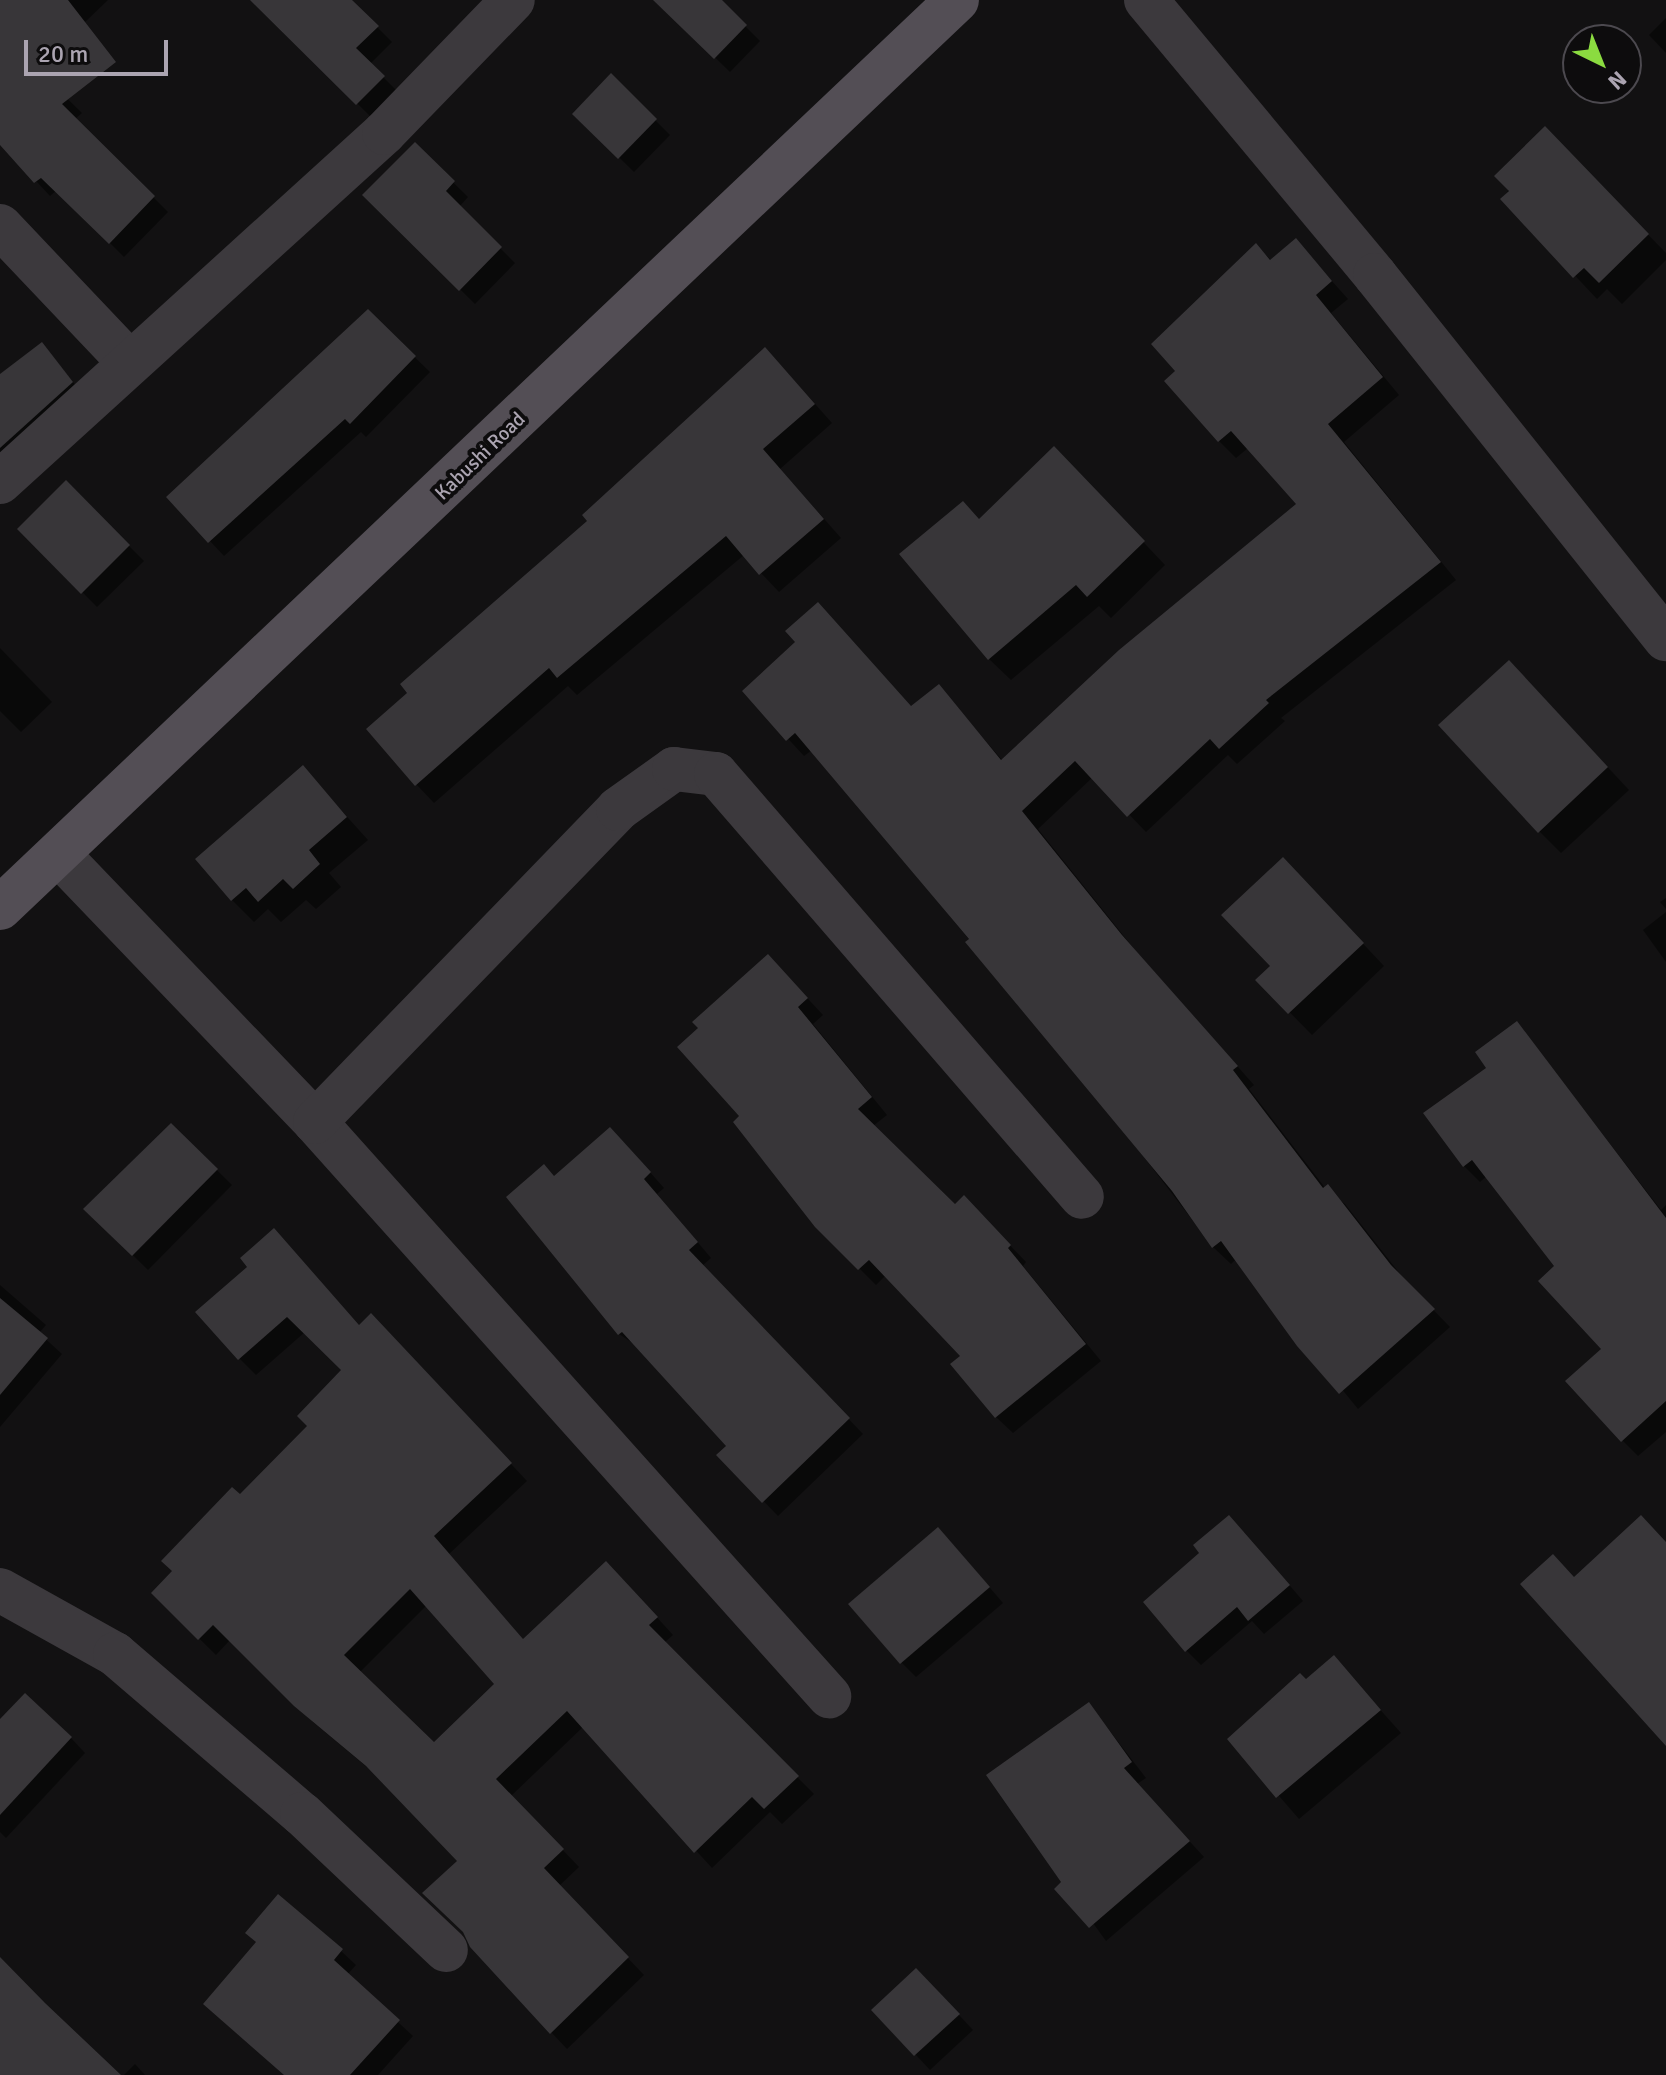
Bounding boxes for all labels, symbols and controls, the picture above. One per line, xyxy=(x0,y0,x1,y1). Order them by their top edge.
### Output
scale bar xyxy=(28,24,172,74)
north arrow xyxy=(1562,24,1642,104)
text: 20 m xyxy=(38,39,88,69)
text: N xyxy=(1603,65,1632,96)
street label: Kabushi Road xyxy=(430,407,530,505)

